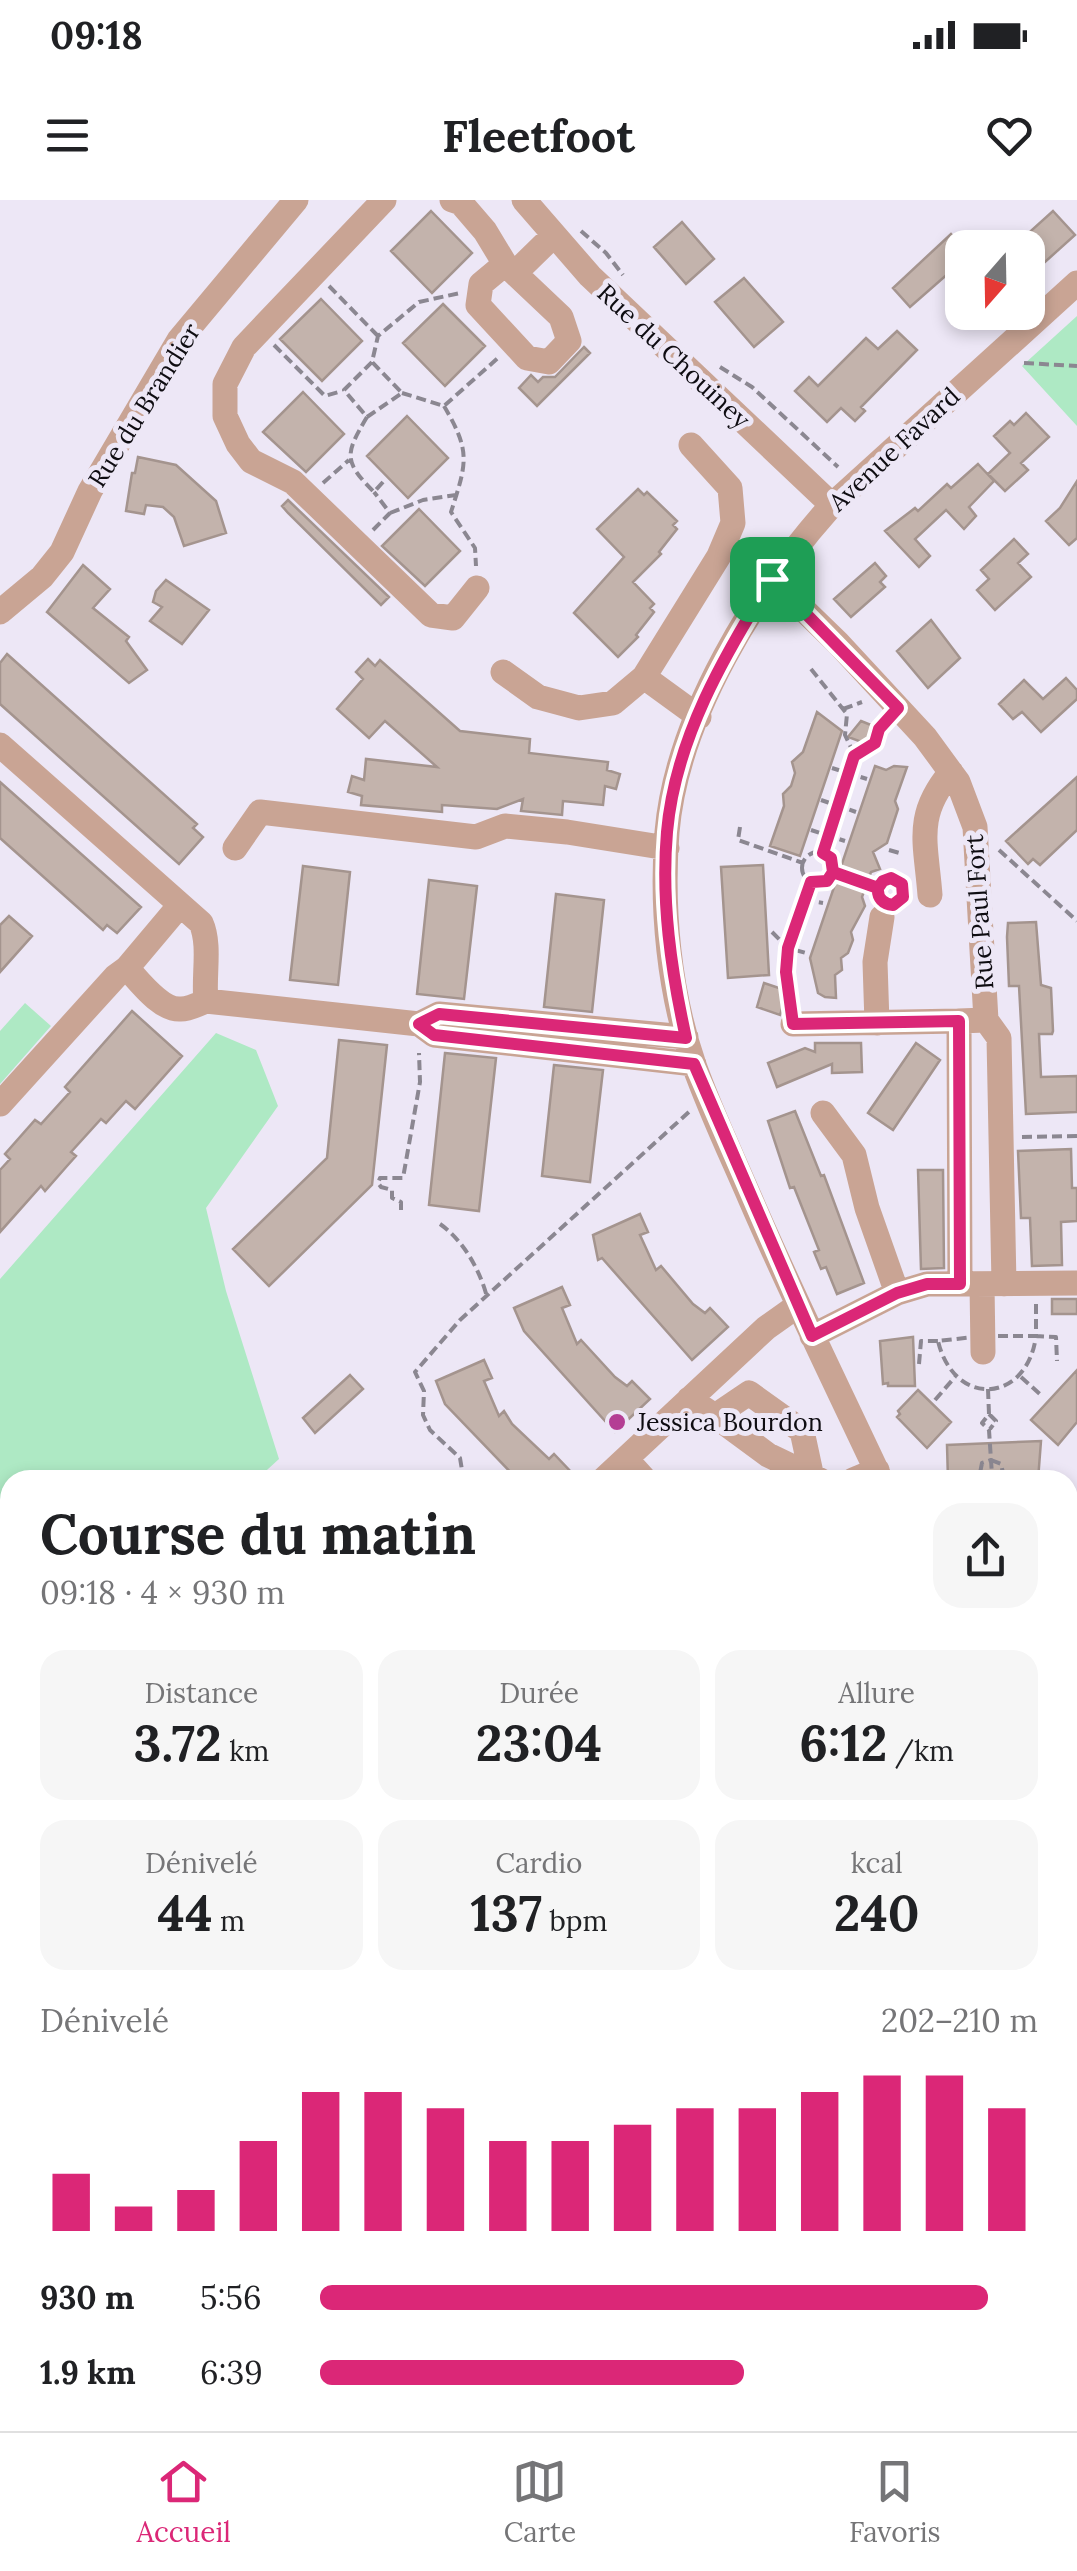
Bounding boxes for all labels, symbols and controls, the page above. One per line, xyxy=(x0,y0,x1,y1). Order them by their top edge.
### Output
text: 09:18 xyxy=(50,11,143,59)
text: Fleetfoot xyxy=(442,107,635,164)
icon: menu xyxy=(40,108,95,163)
icon: heart xyxy=(982,108,1037,163)
north arrow xyxy=(945,230,1045,330)
map controls xyxy=(945,230,1045,330)
street label: Rue du Chouiney xyxy=(591,277,758,436)
street label: Rue du Brandier xyxy=(81,317,207,493)
street label: Avenue Favard xyxy=(821,380,966,519)
pin xyxy=(730,537,815,622)
icon: arrive xyxy=(745,552,800,607)
street label: Rue Paul Fort xyxy=(958,833,1000,991)
place label: Jessica Bourdon xyxy=(636,1406,823,1438)
marker: Jessica Bourdon xyxy=(606,1411,628,1433)
text: Course du matin xyxy=(40,1499,476,1569)
button: share xyxy=(933,1503,1038,1608)
text: 09:18 · 4 × 930 m xyxy=(40,1572,285,1613)
text: Distance xyxy=(144,1675,258,1711)
text: Durée xyxy=(499,1675,579,1711)
text: Allure xyxy=(838,1675,915,1711)
text: 3.72 xyxy=(133,1711,222,1775)
text: 23:04 xyxy=(476,1711,602,1775)
text: 6:12 xyxy=(799,1711,887,1775)
text: km xyxy=(222,1733,269,1769)
text: /km xyxy=(887,1733,954,1769)
text: Dénivelé xyxy=(145,1845,258,1881)
text: Cardio xyxy=(496,1845,582,1881)
text: kcal xyxy=(851,1845,903,1881)
text: 44 xyxy=(158,1881,213,1945)
text: 137 xyxy=(470,1881,542,1945)
text: 240 xyxy=(834,1881,920,1945)
text: m xyxy=(213,1903,245,1939)
text: bpm xyxy=(542,1903,608,1939)
text: Dénivelé xyxy=(40,2000,169,2041)
text: 202–210 m xyxy=(881,2000,1038,2041)
text: 930 m xyxy=(40,2277,135,2318)
text: 5:56 xyxy=(200,2277,261,2318)
text: 1.9 km xyxy=(40,2352,136,2393)
text: 6:39 xyxy=(200,2352,263,2393)
tab: Accueil xyxy=(136,2454,231,2550)
tab: Carte xyxy=(504,2454,576,2550)
tab: Favoris xyxy=(849,2454,941,2550)

